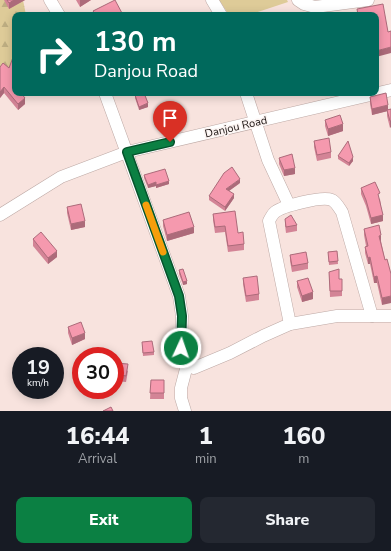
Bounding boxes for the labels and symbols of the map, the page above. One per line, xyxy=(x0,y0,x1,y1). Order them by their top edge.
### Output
pin xyxy=(153,101,187,142)
street label: Danjou Road xyxy=(203,113,269,141)
position arrow xyxy=(160,327,202,369)
speed limit sign: 30 xyxy=(72,347,124,399)

